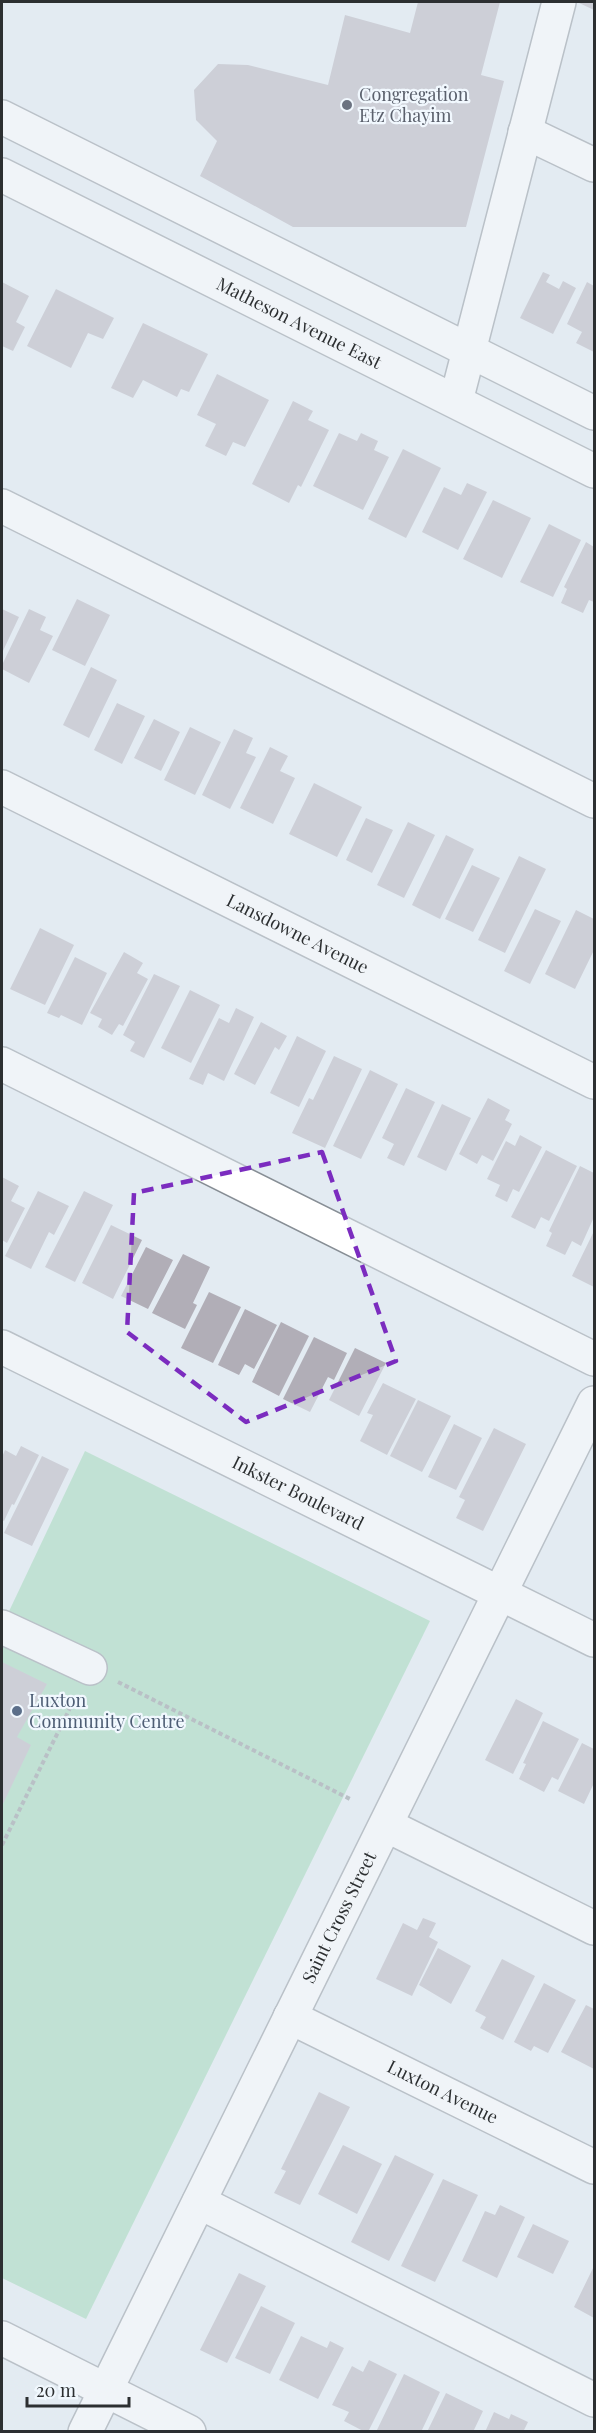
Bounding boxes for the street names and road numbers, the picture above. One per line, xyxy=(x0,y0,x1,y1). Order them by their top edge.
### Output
street label: Matheson Avenue East xyxy=(213,271,386,374)
street label: Lansdowne Avenue xyxy=(223,888,373,979)
street label: Inkster Boulevard xyxy=(228,1450,368,1535)
street label: Saint Cross Street xyxy=(296,1847,382,1987)
street label: Luxton Avenue xyxy=(383,2054,502,2129)

